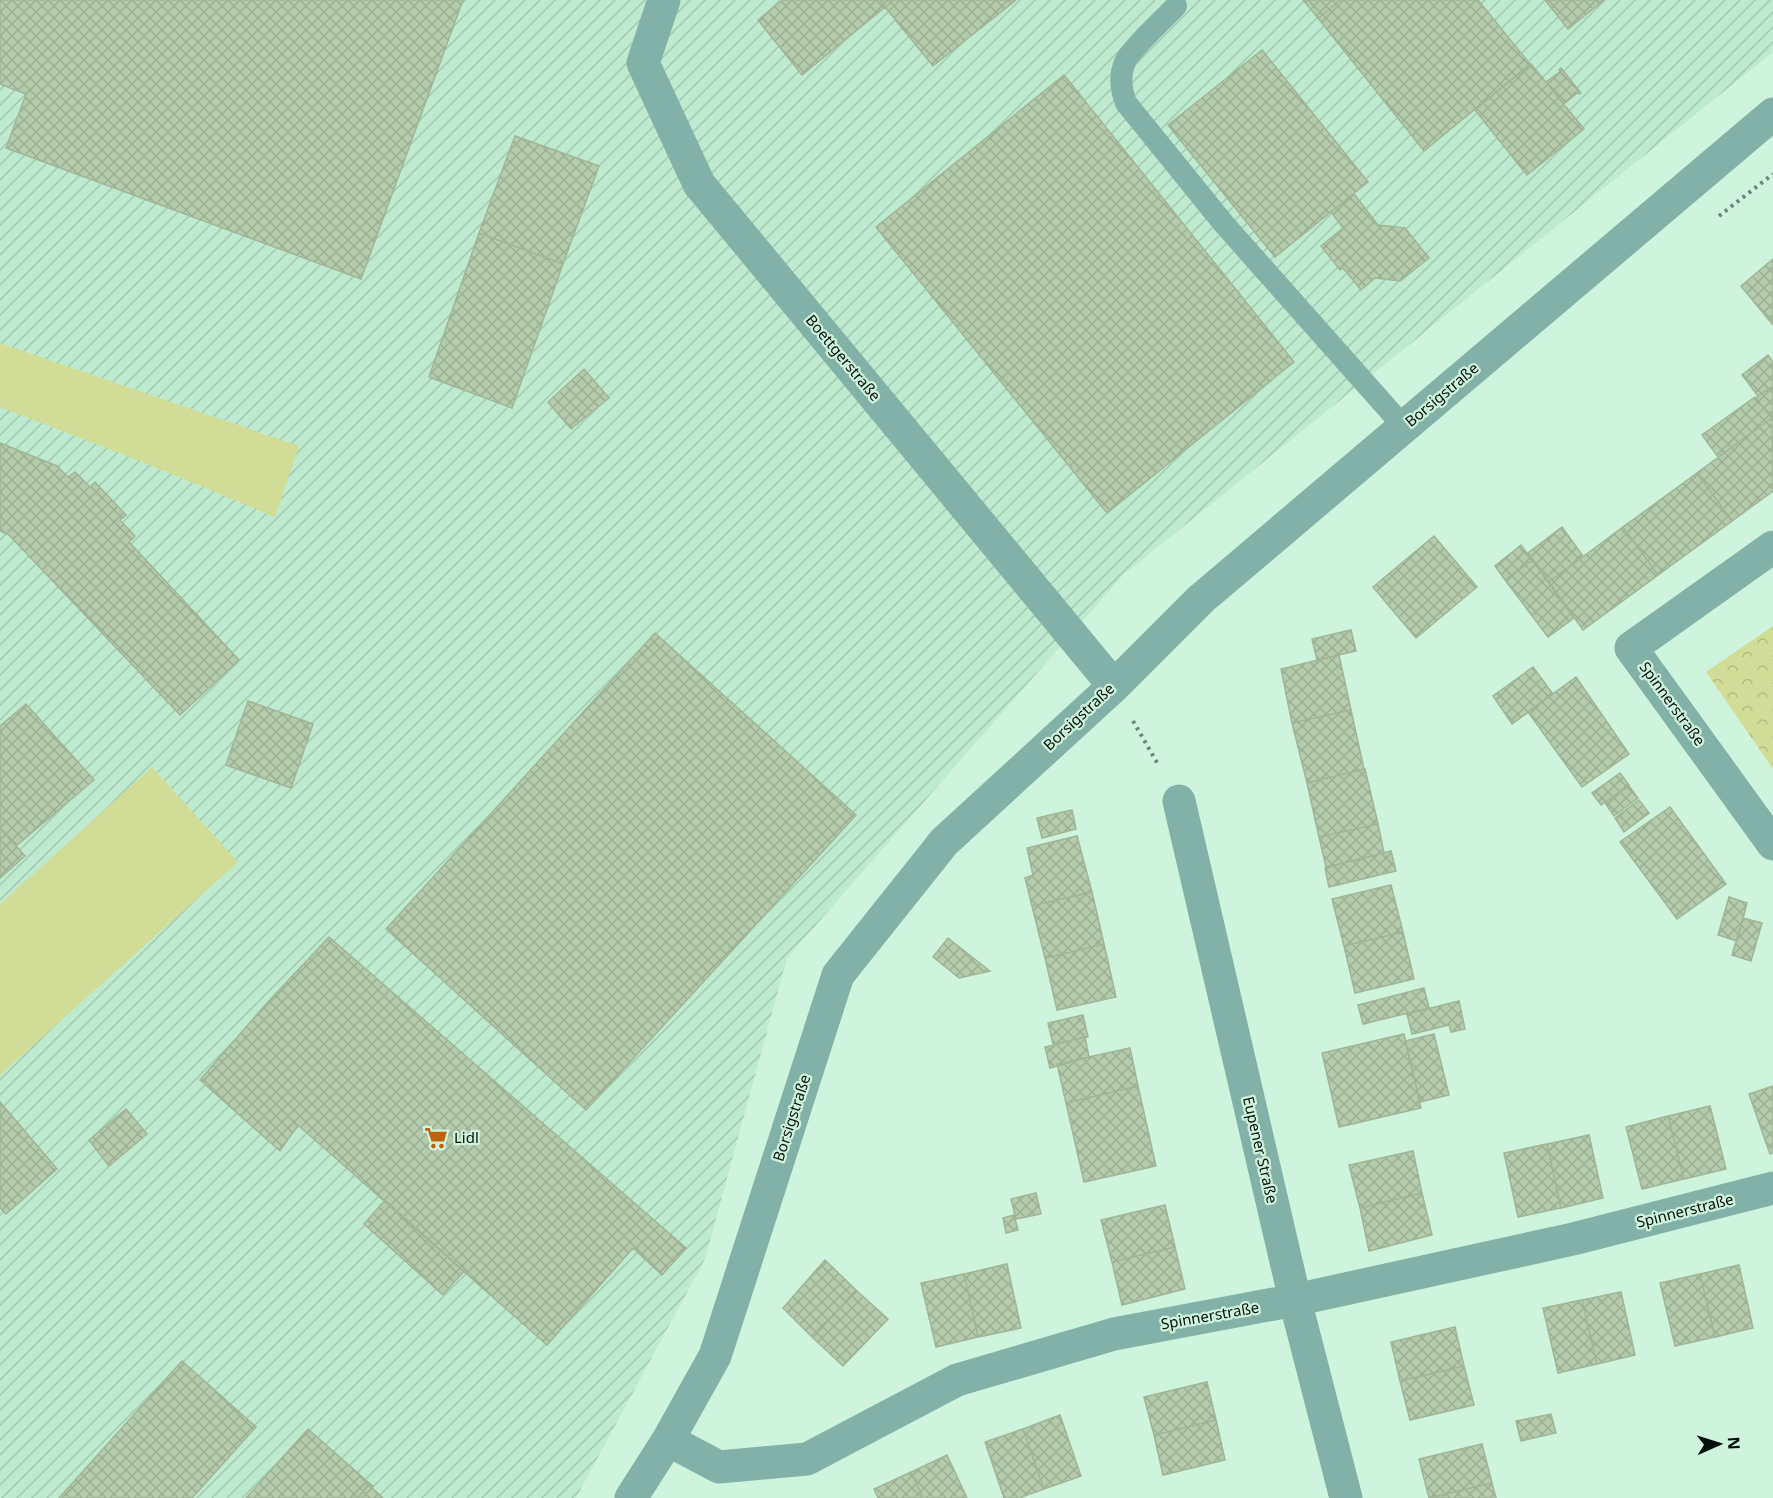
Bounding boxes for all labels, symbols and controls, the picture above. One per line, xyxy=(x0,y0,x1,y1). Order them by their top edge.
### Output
street label: Boettgerstraße xyxy=(802,310,886,405)
street label: Borsigstraße xyxy=(1400,358,1482,431)
street label: Spinnerstraße xyxy=(1636,657,1710,749)
street label: Borsigstraße xyxy=(1039,678,1118,754)
street label: Borsigstraße xyxy=(768,1072,814,1164)
street label: Eupener Straße xyxy=(1239,1094,1283,1205)
supermarket icon: Lidl xyxy=(423,1125,449,1151)
place label: Lidl xyxy=(454,1127,479,1147)
street label: Spinnerstraße xyxy=(1634,1188,1735,1232)
street label: Spinnerstraße xyxy=(1159,1297,1260,1333)
north arrow xyxy=(1689,1414,1749,1474)
text: N xyxy=(1723,1436,1745,1450)

